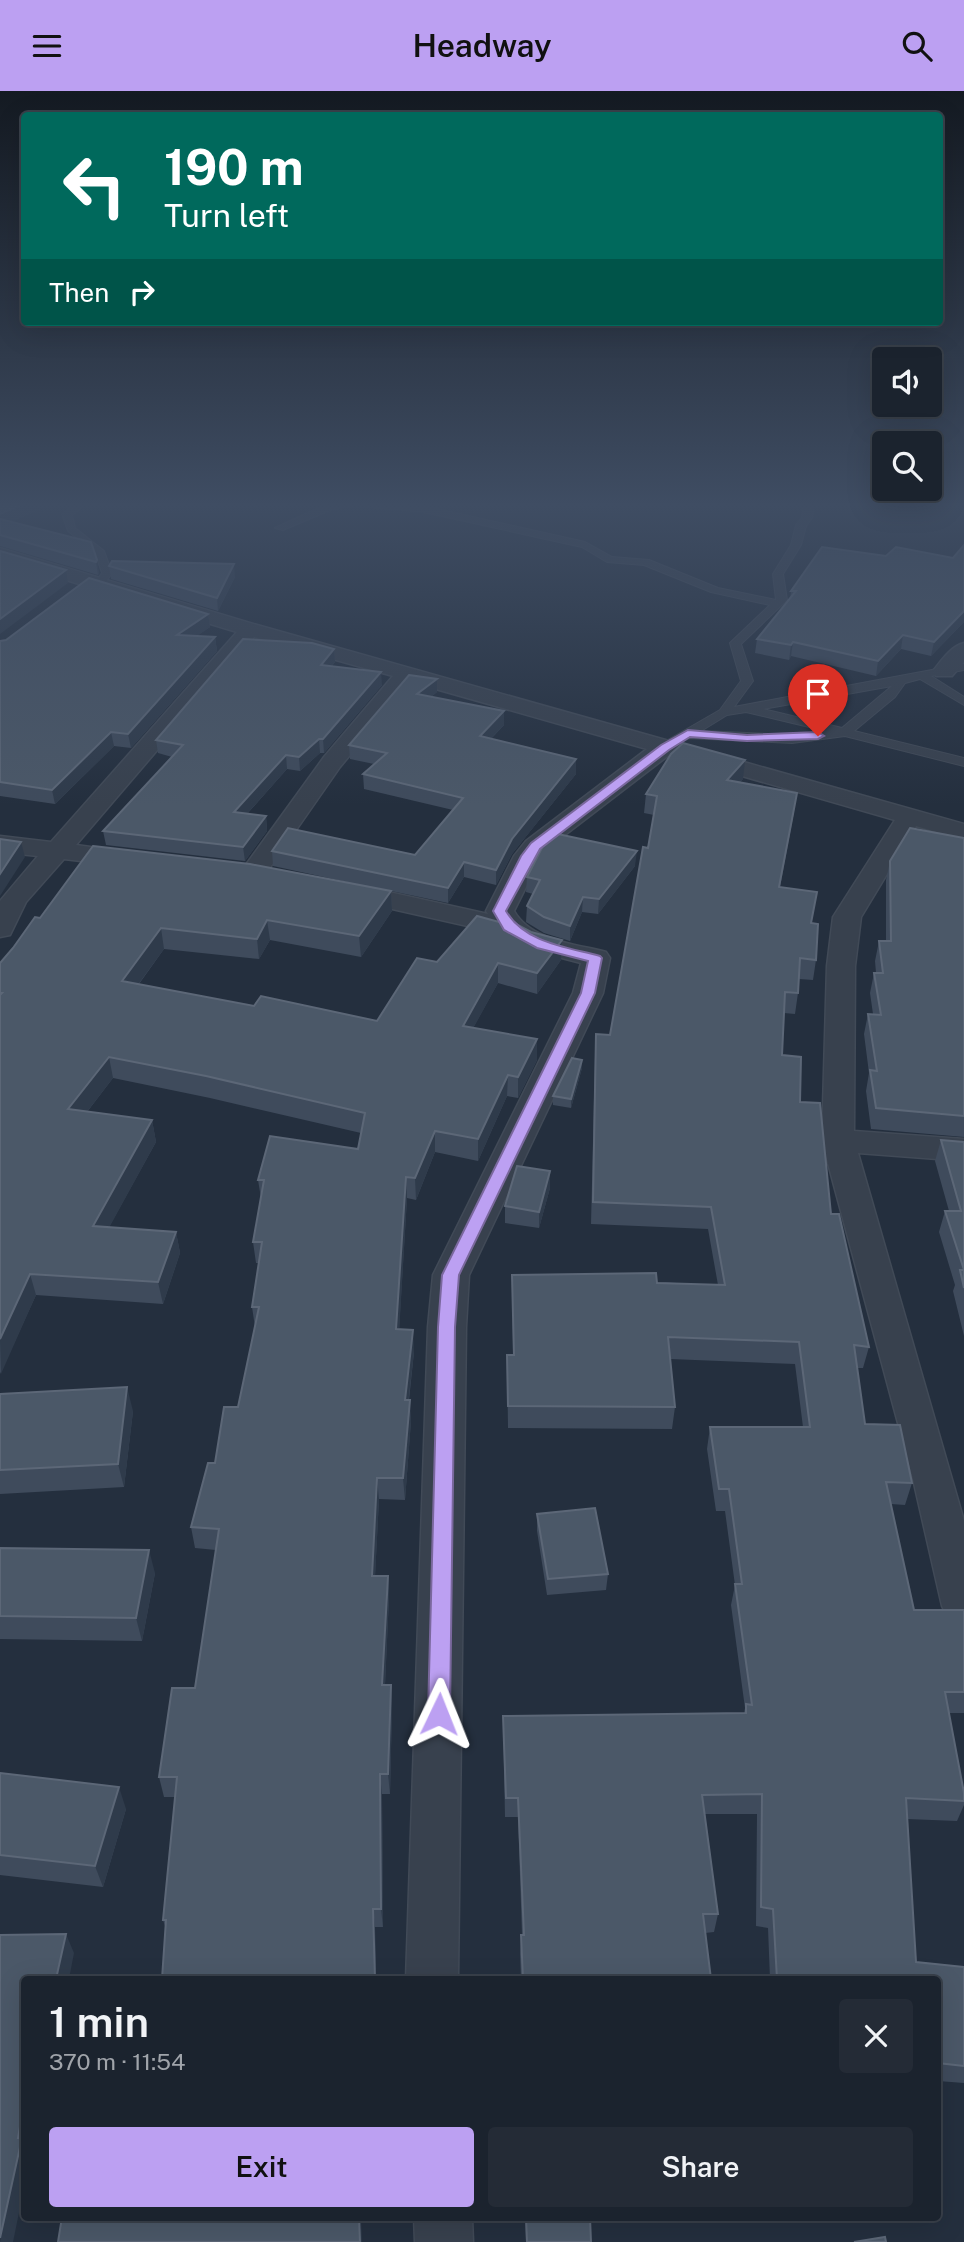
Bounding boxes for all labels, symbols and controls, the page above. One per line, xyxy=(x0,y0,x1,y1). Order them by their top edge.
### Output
icon: menu xyxy=(28,27,66,65)
text: Headway xyxy=(412,27,552,64)
icon: search xyxy=(898,27,936,65)
text: 190 m xyxy=(164,138,304,196)
icon: left xyxy=(49,140,140,231)
text: Turn left xyxy=(164,197,289,234)
icon: right xyxy=(123,273,161,311)
text: Then xyxy=(49,277,109,308)
map controls xyxy=(872,347,942,501)
button: sound xyxy=(872,347,942,417)
button: search xyxy=(872,431,942,501)
pin xyxy=(788,664,848,736)
icon: arrive xyxy=(799,675,837,713)
position arrow xyxy=(402,1677,476,1751)
text: 1 min xyxy=(49,1997,149,2046)
button: close xyxy=(839,1999,913,2073)
text: 370 m · 11:54 xyxy=(49,2048,185,2075)
button: Exit xyxy=(49,2127,474,2207)
button: Share xyxy=(488,2127,913,2207)

